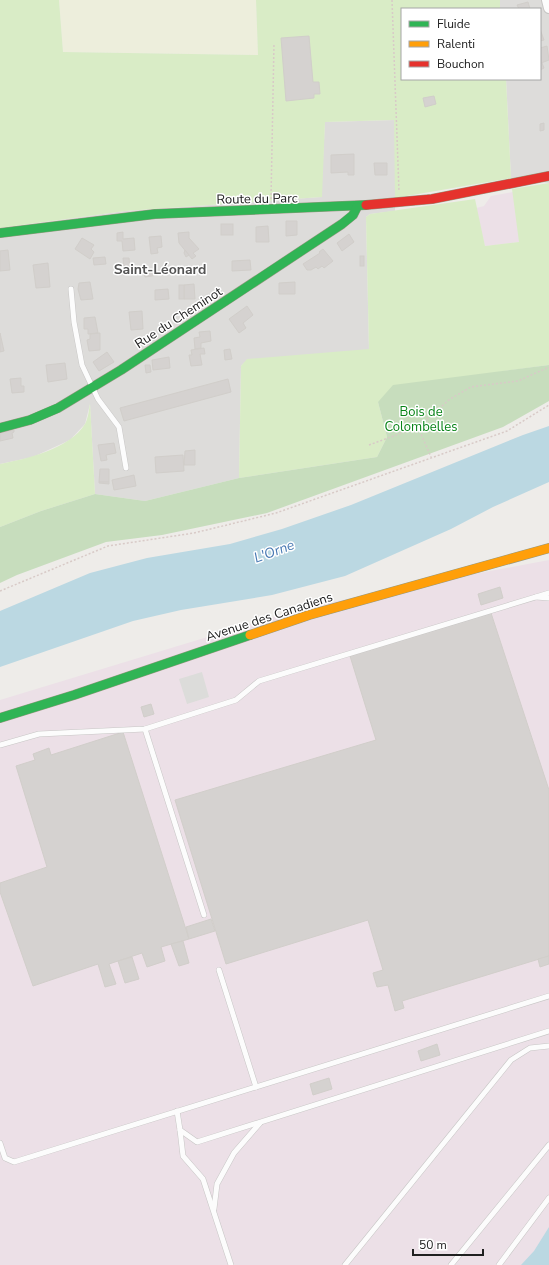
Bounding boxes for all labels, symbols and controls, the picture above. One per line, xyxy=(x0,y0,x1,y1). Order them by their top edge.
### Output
legend xyxy=(401,8,541,80)
text: Fluide xyxy=(437,16,470,32)
text: Ralenti xyxy=(437,36,475,52)
text: Bouchon xyxy=(437,56,484,72)
street label: Route du Parc xyxy=(216,189,298,209)
district label: Saint-Léonard xyxy=(114,260,206,279)
street label: Rue du Cheminot xyxy=(131,283,226,353)
park label: Bois de Colombelles xyxy=(385,403,457,436)
water label: L'Orne xyxy=(251,535,298,568)
street label: Avenue des Canadiens xyxy=(204,588,335,646)
scale bar xyxy=(413,1231,483,1257)
text: 50 m xyxy=(419,1237,447,1253)

